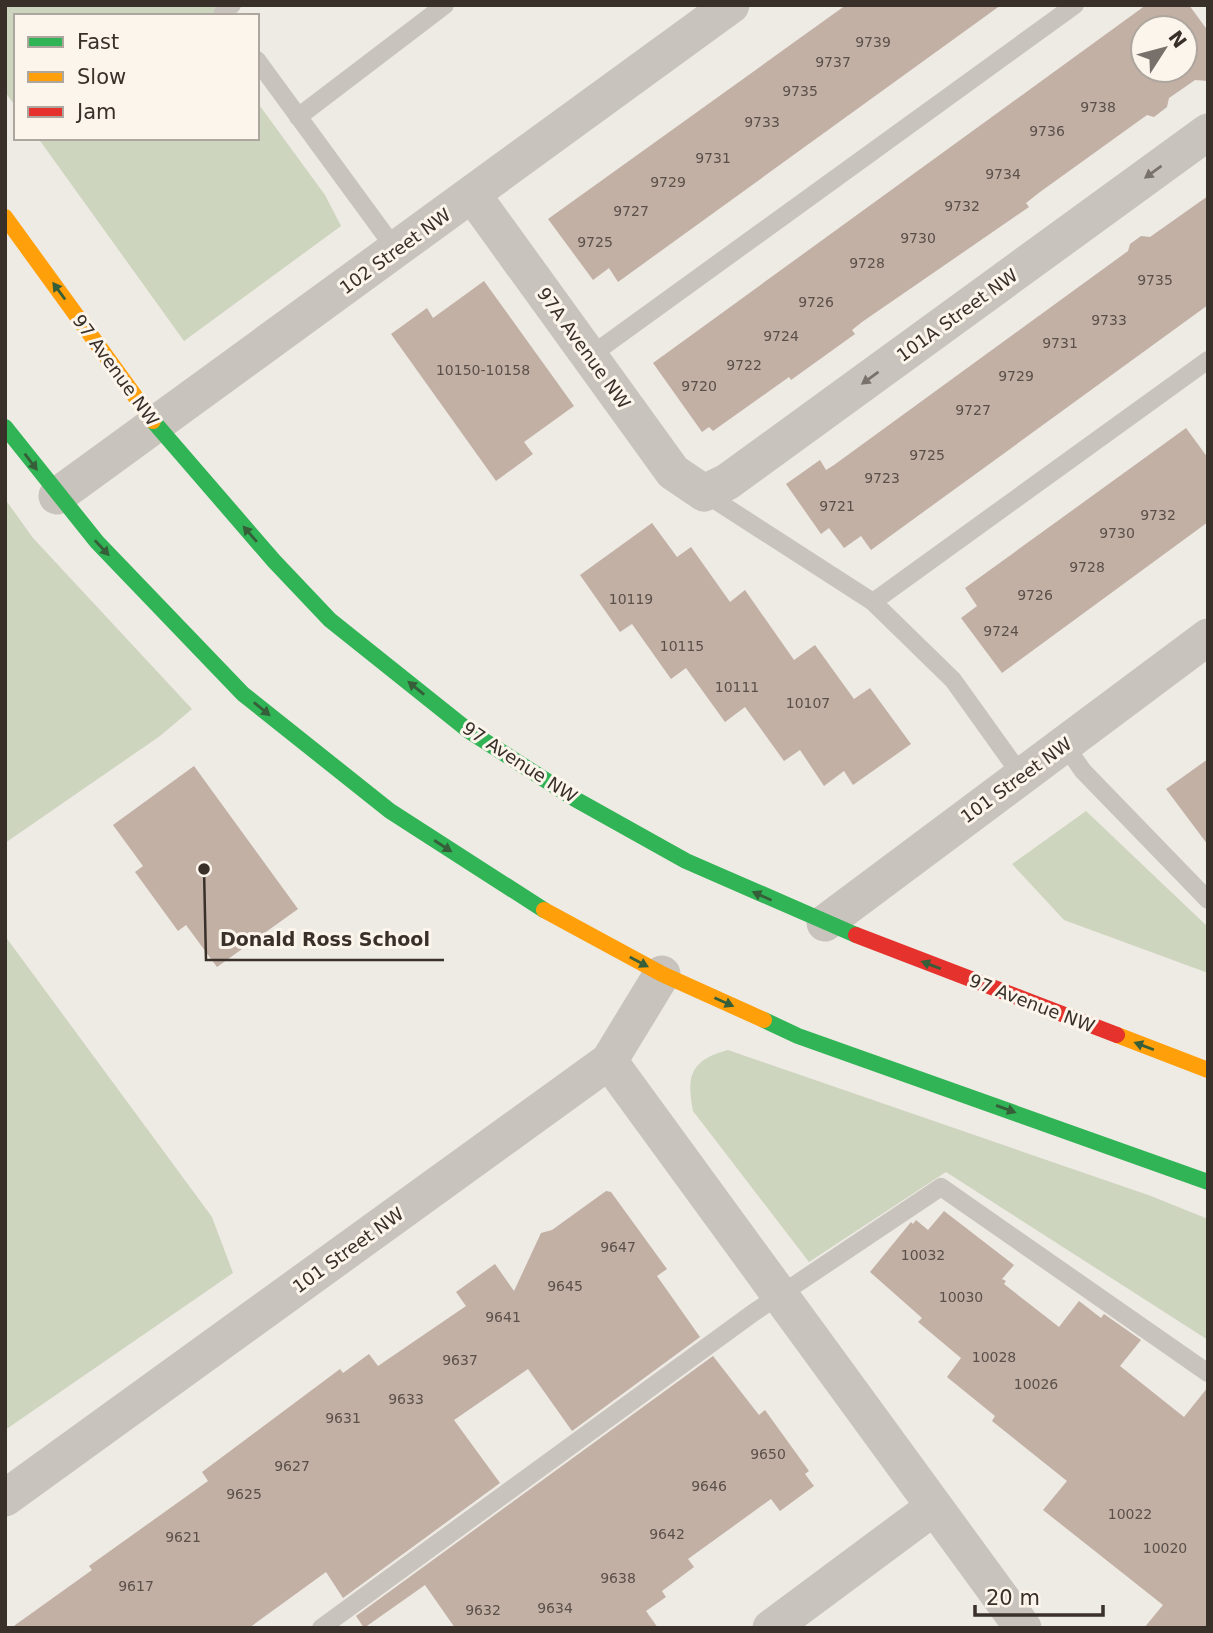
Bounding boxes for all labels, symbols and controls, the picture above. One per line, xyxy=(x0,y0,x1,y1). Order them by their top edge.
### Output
legend xyxy=(14,14,259,140)
north arrow xyxy=(1129,14,1199,84)
text: N xyxy=(1164,26,1191,52)
text: Fast xyxy=(77,30,119,54)
house number: 9739 xyxy=(855,34,891,50)
house number: 9737 xyxy=(815,54,851,70)
text: Slow xyxy=(77,65,126,89)
house number: 9735 xyxy=(782,83,818,99)
house number: 9738 xyxy=(1080,99,1116,115)
text: Jam xyxy=(75,100,117,124)
house number: 9733 xyxy=(744,114,780,130)
house number: 9736 xyxy=(1029,123,1065,139)
house number: 9731 xyxy=(695,150,731,166)
one-way arrow xyxy=(1143,165,1162,179)
house number: 9734 xyxy=(985,166,1021,182)
house number: 9729 xyxy=(650,174,686,190)
house number: 9732 xyxy=(944,198,980,214)
house number: 9727 xyxy=(613,203,649,219)
street label: 102 Street NW xyxy=(336,204,455,298)
house number: 9730 xyxy=(900,230,936,246)
house number: 9725 xyxy=(577,234,613,250)
house number: 9728 xyxy=(849,255,885,271)
street label: 101A Street NW xyxy=(893,264,1022,366)
house number: 9735 xyxy=(1137,272,1173,288)
one-way arrow xyxy=(52,282,66,300)
street label: 97A Avenue NW xyxy=(533,283,635,413)
house number: 9726 xyxy=(798,294,834,310)
street label: 97 Avenue NW xyxy=(69,310,164,430)
house number: 9733 xyxy=(1091,312,1127,328)
house number: 9724 xyxy=(763,328,799,344)
house number: 9731 xyxy=(1042,335,1078,351)
house number: 9722 xyxy=(726,357,762,373)
house number: 10150-10158 xyxy=(436,362,530,378)
house number: 9729 xyxy=(998,368,1034,384)
one-way arrow xyxy=(861,371,879,385)
house number: 9720 xyxy=(681,378,717,394)
house number: 9727 xyxy=(955,402,991,418)
house number: 9725 xyxy=(909,447,945,463)
one-way arrow xyxy=(24,452,39,470)
house number: 9723 xyxy=(864,470,900,486)
house number: 9721 xyxy=(819,498,855,514)
house number: 9732 xyxy=(1140,507,1176,523)
one-way arrow xyxy=(242,525,258,543)
house number: 9730 xyxy=(1099,525,1135,541)
one-way arrow xyxy=(93,539,109,556)
house number: 9728 xyxy=(1069,559,1105,575)
house number: 9726 xyxy=(1017,587,1053,603)
house number: 10119 xyxy=(609,591,653,607)
house number: 9724 xyxy=(983,623,1019,639)
house number: 10115 xyxy=(660,638,704,654)
house number: 10111 xyxy=(715,679,759,695)
one-way arrow xyxy=(408,681,426,696)
house number: 10107 xyxy=(786,695,830,711)
one-way arrow xyxy=(253,701,270,716)
street label: 97 Avenue NW xyxy=(459,717,581,807)
street label: 101 Street NW xyxy=(957,733,1076,827)
one-way arrow xyxy=(433,840,453,853)
one-way arrow xyxy=(752,890,773,901)
callout: Donald Ross School xyxy=(206,920,444,960)
text: Donald Ross School xyxy=(220,928,430,950)
one-way arrow xyxy=(629,955,649,967)
one-way arrow xyxy=(921,959,942,970)
street label: 97 Avenue NW xyxy=(966,969,1098,1037)
one-way arrow xyxy=(714,996,734,1008)
one-way arrow xyxy=(1133,1040,1154,1051)
one-way arrow xyxy=(995,1104,1016,1115)
street label: 101 Street NW xyxy=(289,1203,408,1297)
house number: 9647 xyxy=(600,1239,636,1255)
house number: 10032 xyxy=(901,1247,945,1263)
house number: 9645 xyxy=(547,1278,583,1294)
house number: 10030 xyxy=(939,1289,983,1305)
house number: 9641 xyxy=(485,1309,521,1325)
house number: 10028 xyxy=(972,1349,1016,1365)
house number: 9637 xyxy=(442,1352,478,1368)
house number: 10026 xyxy=(1014,1376,1058,1392)
house number: 9633 xyxy=(388,1391,424,1407)
house number: 9631 xyxy=(325,1410,361,1426)
house number: 9650 xyxy=(750,1446,786,1462)
house number: 9627 xyxy=(274,1458,310,1474)
house number: 9646 xyxy=(691,1478,727,1494)
house number: 9625 xyxy=(226,1486,262,1502)
house number: 10022 xyxy=(1108,1506,1152,1522)
house number: 9642 xyxy=(649,1526,685,1542)
house number: 9621 xyxy=(165,1529,201,1545)
house number: 10020 xyxy=(1143,1540,1187,1556)
house number: 9638 xyxy=(600,1570,636,1586)
scale bar xyxy=(975,1574,1103,1618)
house number: 9617 xyxy=(118,1578,154,1594)
text: 20 m xyxy=(986,1586,1040,1610)
house number: 9634 xyxy=(537,1600,573,1616)
house number: 9632 xyxy=(465,1602,501,1618)

